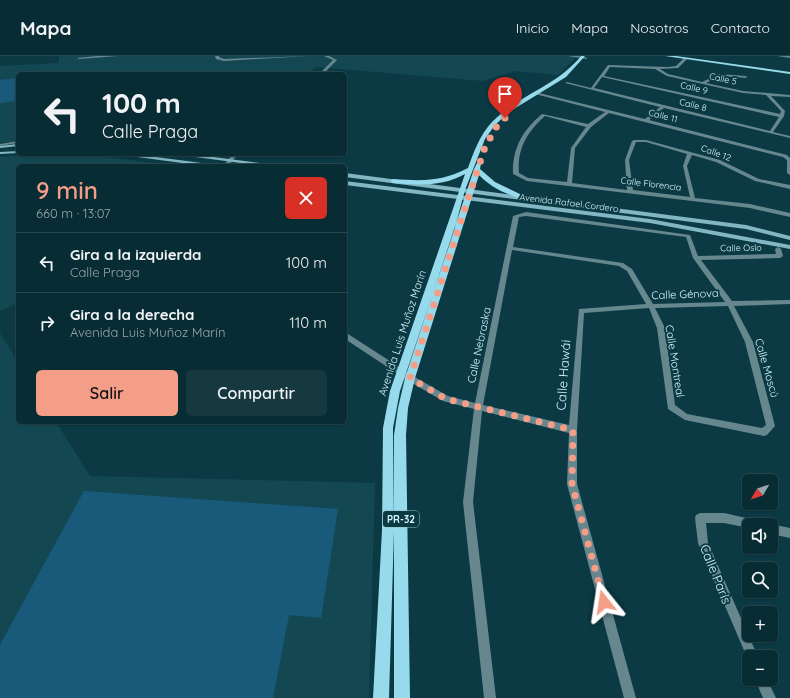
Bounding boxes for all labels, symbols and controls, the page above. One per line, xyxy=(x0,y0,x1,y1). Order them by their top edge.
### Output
text: Mapa xyxy=(20,16,71,40)
text: Inicio xyxy=(516,19,549,37)
text: Mapa xyxy=(571,19,608,37)
text: Nosotros xyxy=(630,19,689,37)
text: Contacto xyxy=(711,19,770,37)
street label: Calle 5 xyxy=(708,70,738,87)
pin xyxy=(488,77,522,118)
street label: Calle 9 xyxy=(679,79,709,96)
icon: arrive xyxy=(494,83,516,105)
text: 100 m xyxy=(102,85,181,120)
icon: left xyxy=(36,88,88,140)
street label: Calle 8 xyxy=(678,96,708,113)
street label: Calle 11 xyxy=(647,107,679,124)
text: Calle Praga xyxy=(102,120,198,143)
street label: Calle 12 xyxy=(700,142,733,163)
street label: Calle Florencia xyxy=(620,174,682,193)
text: 9 min xyxy=(36,175,98,205)
button: close xyxy=(285,177,327,219)
street label: Avenida Rafael Cordero xyxy=(519,191,619,214)
text: 660 m · 13:07 xyxy=(36,205,111,221)
street label: Calle Oslo xyxy=(720,242,762,253)
text: Gira a la izquierda xyxy=(70,245,202,264)
icon: left xyxy=(36,252,58,274)
text: 100 m xyxy=(286,253,327,272)
text: Calle Praga xyxy=(70,264,140,280)
street label: Avenida Luis Muñoz Marín xyxy=(375,268,429,398)
street label: Calle Génova xyxy=(651,286,719,302)
text: Gira a la derecha xyxy=(70,305,195,324)
street label: Calle Nebraska xyxy=(464,306,494,384)
icon: right xyxy=(36,312,58,334)
text: 110 m xyxy=(289,313,327,332)
text: Avenida Luis Muñoz Marín xyxy=(70,324,226,340)
street label: Calle Montreal xyxy=(662,324,688,398)
street label: Calle Moscú xyxy=(752,337,782,399)
street label: Calle Hawái xyxy=(553,339,573,411)
button: Salir xyxy=(36,370,178,416)
button: Compartir xyxy=(186,370,327,416)
north arrow xyxy=(742,474,778,510)
map controls xyxy=(742,474,778,686)
road number: PR-32 xyxy=(383,511,419,527)
button: sound xyxy=(742,518,778,554)
street label: Calle París xyxy=(697,542,735,606)
button: search xyxy=(742,562,778,598)
position arrow xyxy=(583,581,625,623)
button: + xyxy=(742,606,778,642)
button: − xyxy=(742,650,778,686)

